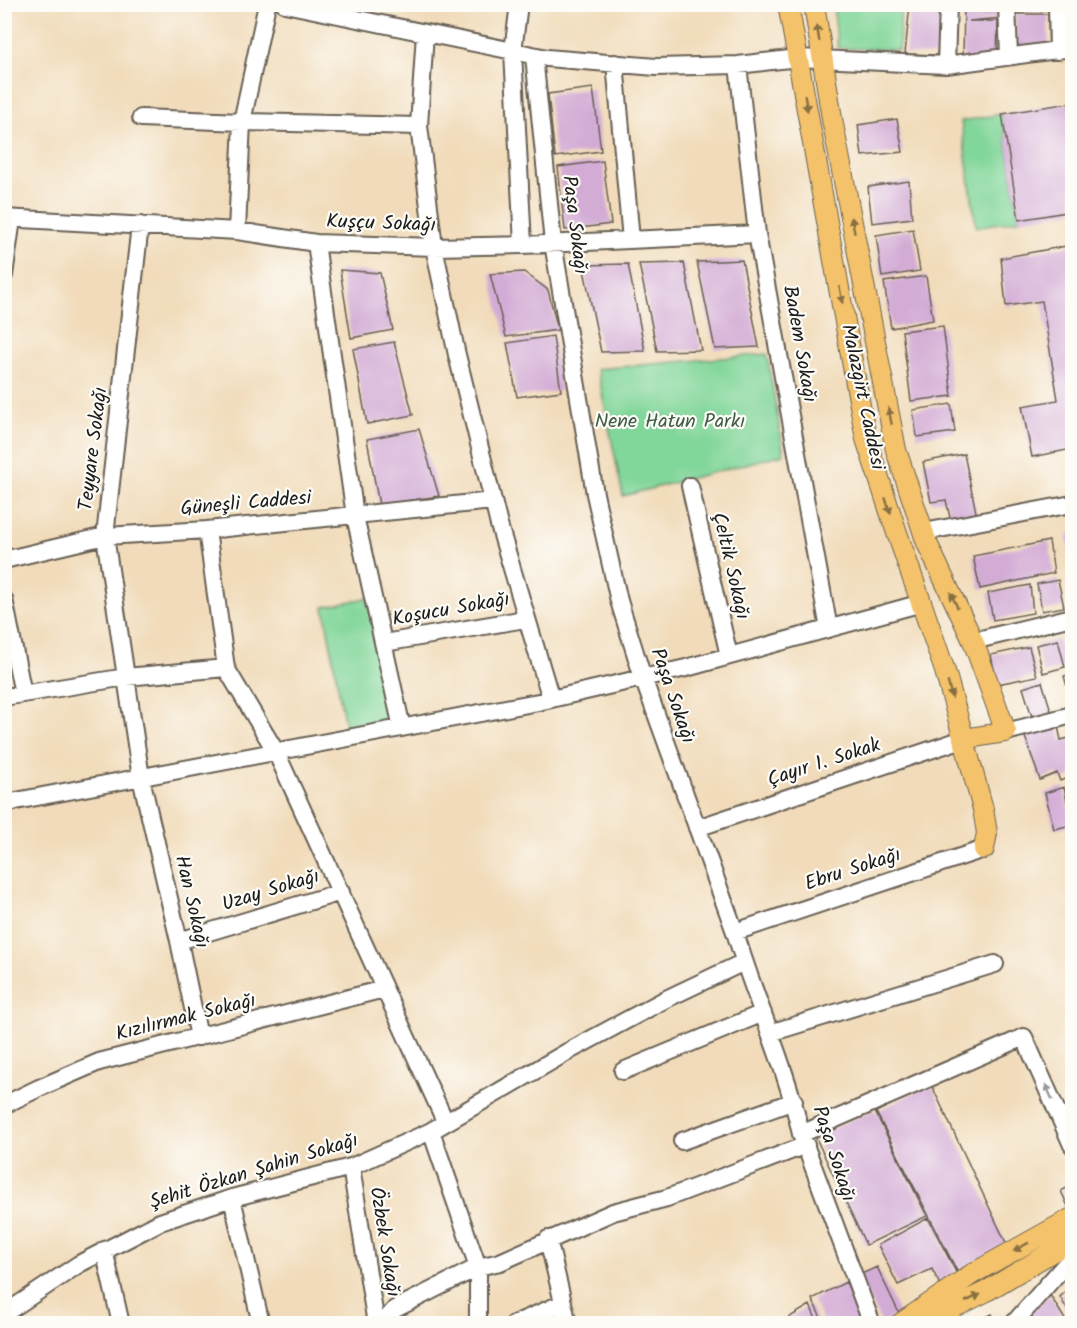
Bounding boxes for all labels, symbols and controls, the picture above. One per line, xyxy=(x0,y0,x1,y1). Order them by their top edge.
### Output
one-way arrow xyxy=(813,23,822,42)
one-way arrow xyxy=(802,94,811,113)
street label: Paşa Sokağı xyxy=(552,174,596,276)
street label: Kuşçu Sokağı xyxy=(326,206,436,242)
one-way arrow xyxy=(848,215,857,234)
street label: Badem Sokağı xyxy=(773,283,825,405)
one-way arrow xyxy=(836,286,845,305)
street label: Malazgirt Caddesi xyxy=(831,321,893,474)
street label: Teyyare Sokağı xyxy=(71,385,117,513)
park label: Nene Hatun Parkı xyxy=(595,406,745,438)
one-way arrow xyxy=(885,407,894,426)
street label: Güneşli Caddesi xyxy=(179,482,314,526)
one-way arrow xyxy=(884,497,893,515)
street label: Çeltik Sokağı xyxy=(702,509,758,623)
street label: Koşucu Sokağı xyxy=(390,584,512,636)
one-way arrow xyxy=(949,591,958,608)
street label: Paşa Sokağı xyxy=(641,644,703,748)
one-way arrow xyxy=(946,681,955,699)
street label: Çayır 1. Sokak xyxy=(763,729,885,796)
street label: Ebru Sokağı xyxy=(801,839,905,901)
street label: Han Sokağı xyxy=(165,852,217,952)
street label: Uzay Sokağı xyxy=(218,861,324,921)
street label: Kızılırmak Sokağı xyxy=(113,985,259,1051)
one-way arrow xyxy=(1044,1083,1053,1100)
street label: Paşa Sokağı xyxy=(802,1102,864,1206)
street label: Şehit Özkan Şahin Sokağı xyxy=(146,1125,362,1219)
street label: Özbek Sokağı xyxy=(360,1185,408,1299)
one-way arrow xyxy=(1013,1242,1030,1252)
one-way arrow xyxy=(965,1293,982,1302)

